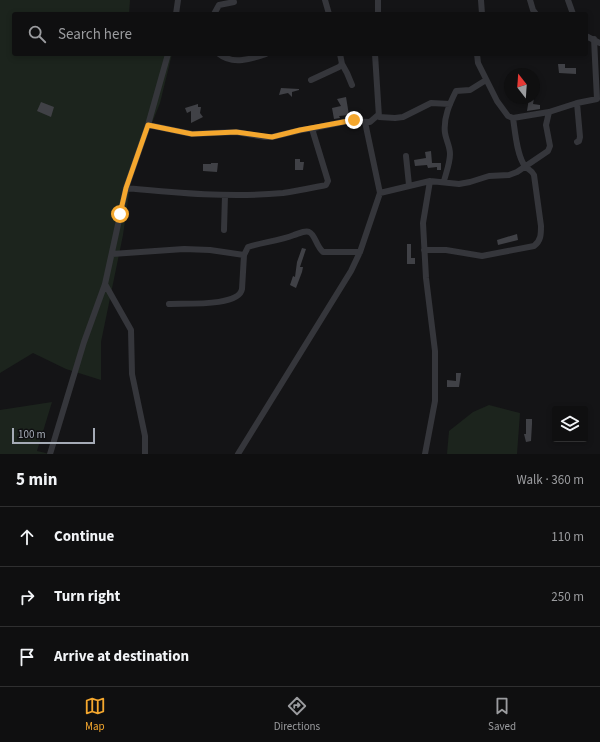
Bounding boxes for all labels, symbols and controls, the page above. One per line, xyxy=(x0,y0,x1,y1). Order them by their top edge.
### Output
search box xyxy=(12,12,588,56)
icon: search xyxy=(26,23,48,45)
text: Search here xyxy=(58,24,132,45)
north arrow xyxy=(504,68,540,104)
route end xyxy=(345,111,363,129)
route start xyxy=(111,205,129,223)
map controls xyxy=(552,406,588,442)
button: layers xyxy=(552,406,588,442)
scale bar xyxy=(12,426,95,445)
text: 100 m xyxy=(18,427,46,442)
text: 5 min xyxy=(16,468,57,492)
text: Walk · 360 m xyxy=(516,471,584,489)
icon: ahead xyxy=(16,526,38,548)
text: Continue xyxy=(54,526,114,547)
text: 110 m xyxy=(551,528,584,546)
icon: right xyxy=(16,586,38,608)
text: Turn right xyxy=(54,586,120,607)
text: 250 m xyxy=(551,588,584,606)
icon: arrive xyxy=(16,646,38,668)
text: Arrive at destination xyxy=(54,646,189,667)
tab: Map xyxy=(84,695,106,734)
tab: Directions xyxy=(274,695,320,734)
tab: Saved xyxy=(488,695,516,734)

